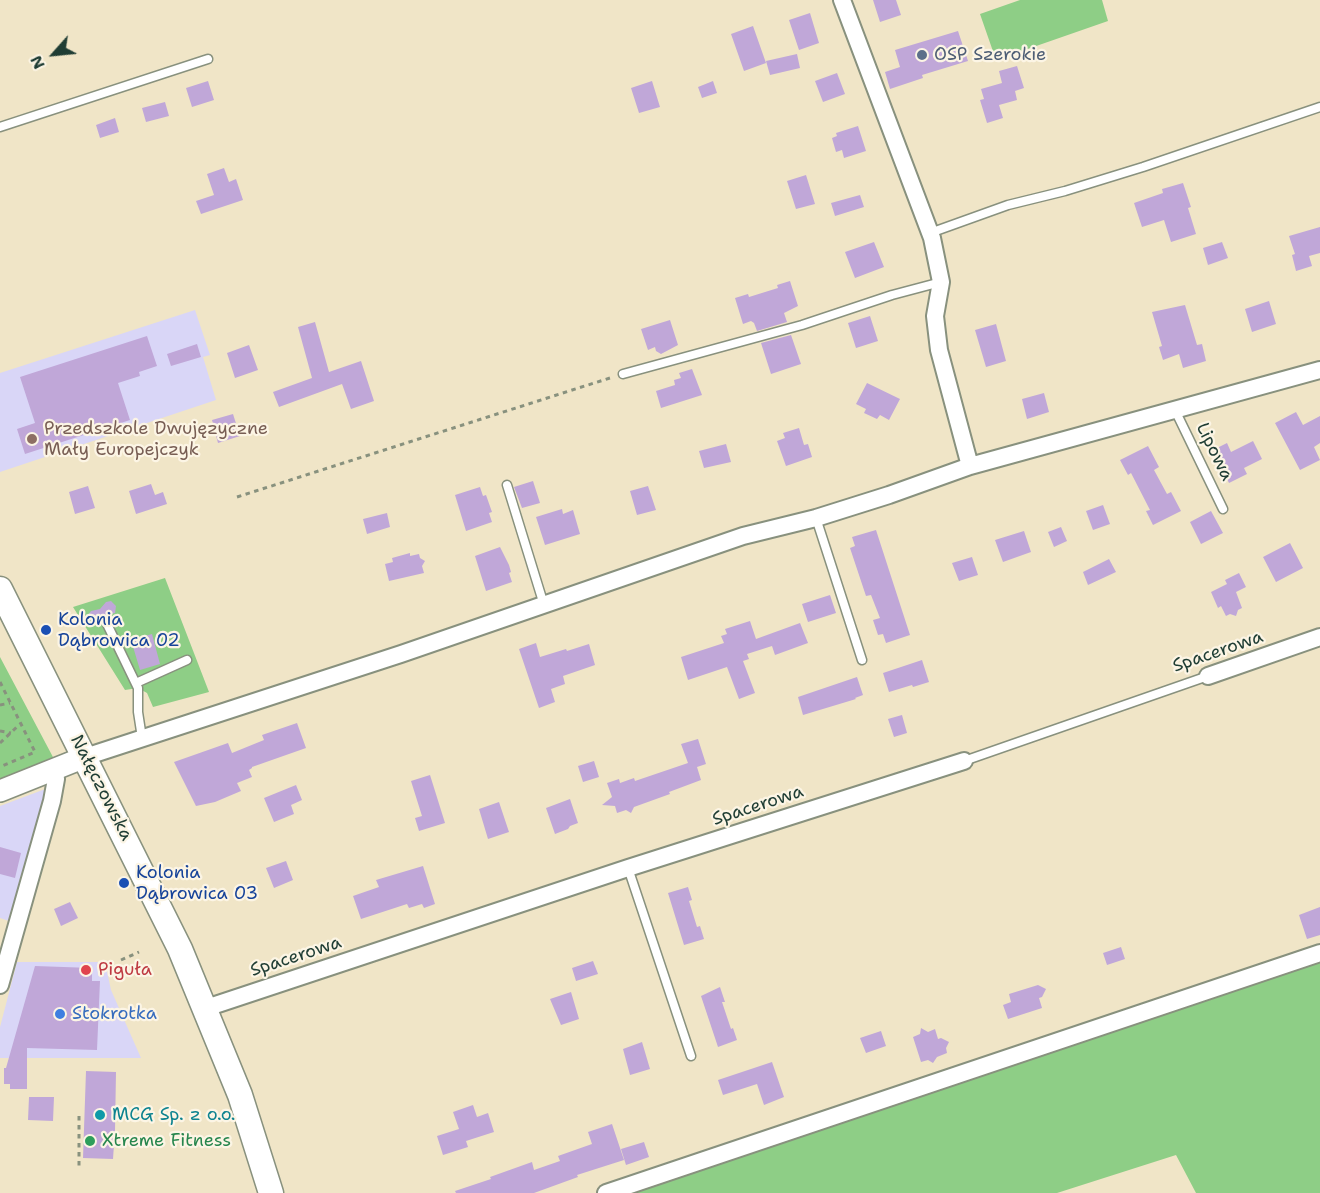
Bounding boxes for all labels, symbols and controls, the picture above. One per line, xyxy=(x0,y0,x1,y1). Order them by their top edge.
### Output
north arrow xyxy=(24,24,84,84)
place label: OSP Szerokie xyxy=(934,44,1046,66)
marker: OSP Szerokie xyxy=(915,48,929,62)
text: N xyxy=(25,52,50,73)
place label: Przedszkole Dwujęzyczne Mały Europejczyk xyxy=(44,418,268,460)
street label: Lipowa xyxy=(1191,419,1237,485)
marker: Przedszkole Dwujęzyczne Mały Europejczyk xyxy=(25,432,39,446)
place label: Kolonia Dąbrowica 02 xyxy=(58,609,180,652)
marker: Kolonia Dąbrowica 02 xyxy=(39,623,53,637)
street label: Spacerowa xyxy=(1170,626,1266,678)
street label: Nałęczowska xyxy=(65,732,137,844)
street label: Spacerowa xyxy=(710,781,806,831)
place label: Kolonia Dąbrowica 03 xyxy=(136,862,258,904)
marker: Kolonia Dąbrowica 03 xyxy=(117,876,131,890)
street label: Spacerowa xyxy=(248,932,344,982)
place label: Piguła xyxy=(98,959,152,981)
marker: Piguła xyxy=(79,963,93,977)
place label: Stokrotka xyxy=(72,1003,157,1025)
marker: Stokrotka xyxy=(53,1007,67,1021)
place label: MCG Sp. z o.o. xyxy=(112,1104,235,1126)
marker: MCG Sp. z o.o. xyxy=(93,1108,107,1122)
place label: Xtreme Fitness xyxy=(102,1130,231,1152)
marker: Xtreme Fitness xyxy=(83,1134,97,1148)

